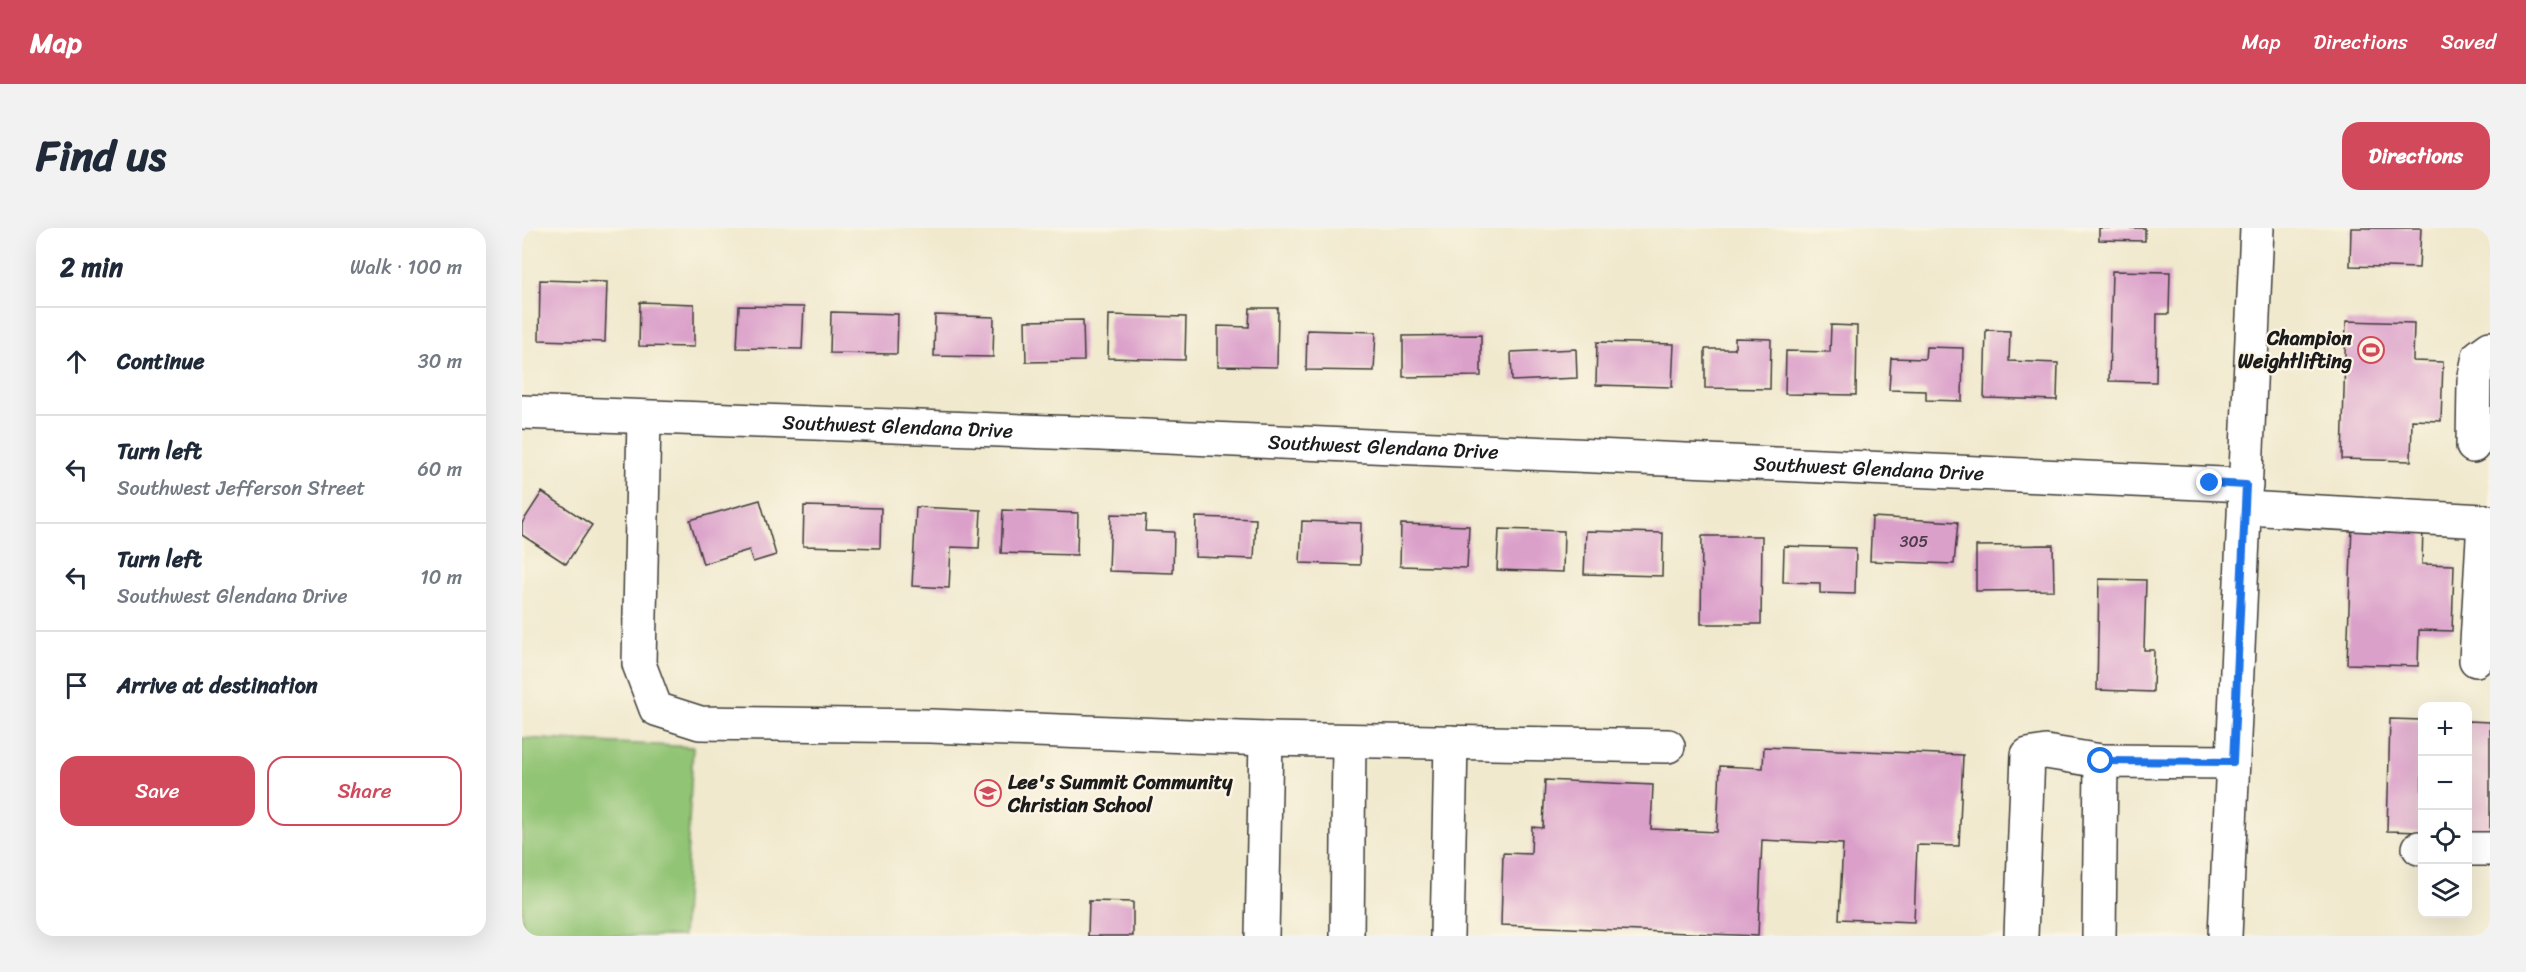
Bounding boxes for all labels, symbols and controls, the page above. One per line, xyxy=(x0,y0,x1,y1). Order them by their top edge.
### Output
text: Map xyxy=(30,18,82,67)
text: Map xyxy=(2242,23,2280,61)
text: Directions xyxy=(2313,23,2408,61)
text: Saved xyxy=(2441,23,2496,61)
text: Find us xyxy=(36,119,166,193)
button: Directions xyxy=(2342,122,2490,190)
text: 2 min xyxy=(60,244,123,290)
text: Walk · 100 m xyxy=(350,250,462,285)
place label: Champion Weightlifting xyxy=(2238,321,2352,379)
sports icon: Champion Weightlifting xyxy=(2356,335,2386,365)
text: Continue xyxy=(117,342,205,381)
text: 30 m xyxy=(418,344,462,379)
icon: ahead xyxy=(60,345,93,378)
street label: Southwest Glendana Drive xyxy=(782,405,1014,449)
street label: Southwest Glendana Drive xyxy=(1267,424,1499,470)
text: Turn left xyxy=(117,432,202,471)
street label: Southwest Glendana Drive xyxy=(1753,446,1985,491)
text: 60 m xyxy=(417,452,462,487)
icon: left xyxy=(60,453,93,486)
route end xyxy=(2196,469,2222,495)
text: Southwest Jefferson Street xyxy=(117,471,365,506)
house number: 305 xyxy=(1900,527,1929,556)
text: Turn left xyxy=(117,540,202,579)
text: 10 m xyxy=(420,560,462,595)
icon: left xyxy=(60,561,93,594)
text: Southwest Glendana Drive xyxy=(117,579,347,614)
text: Arrive at destination xyxy=(117,666,318,705)
icon: arrive xyxy=(60,669,93,702)
map controls xyxy=(2418,702,2472,918)
button: + xyxy=(2418,702,2472,756)
route start xyxy=(2087,747,2113,773)
button: Save xyxy=(60,756,255,826)
button: Share xyxy=(267,756,462,826)
button: − xyxy=(2418,756,2472,810)
place label: Lee's Summit Community Christian School xyxy=(1007,765,1233,823)
school or university icon: Lee's Summit Community Christian School xyxy=(973,778,1003,808)
button: locate xyxy=(2418,810,2472,864)
button: layers xyxy=(2418,864,2472,918)

